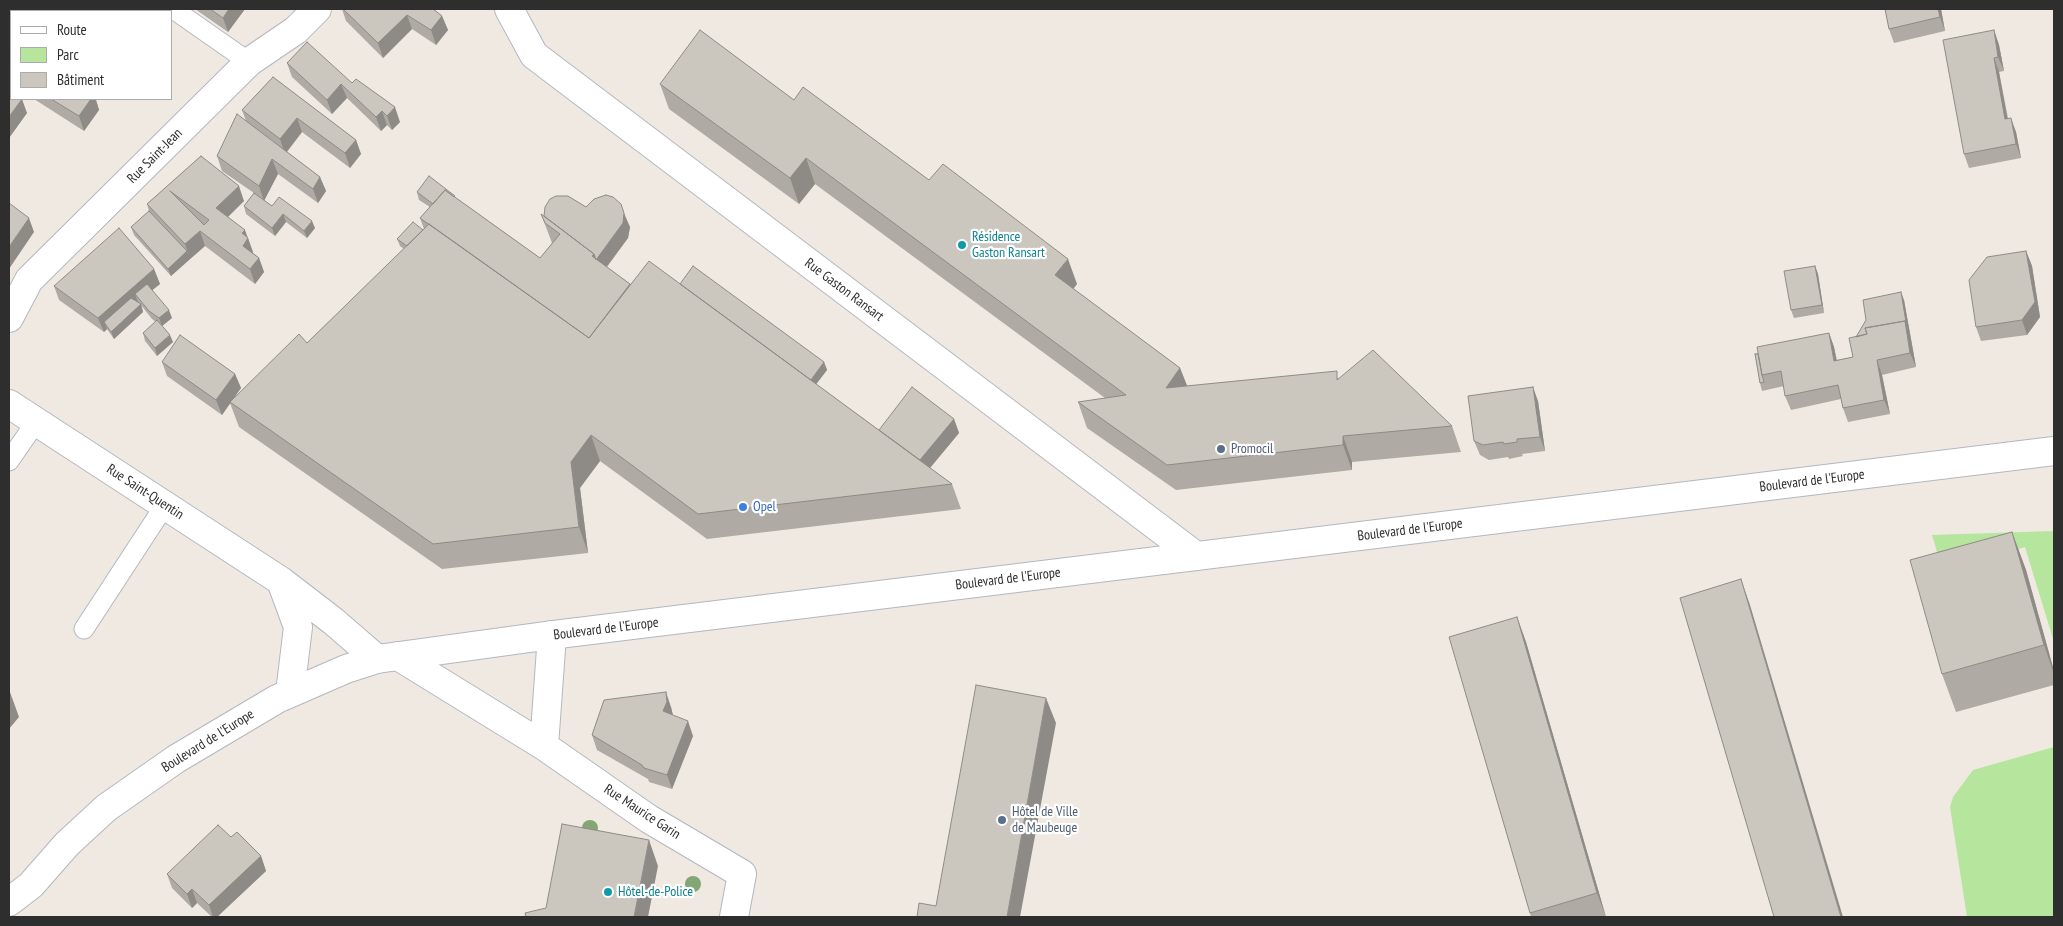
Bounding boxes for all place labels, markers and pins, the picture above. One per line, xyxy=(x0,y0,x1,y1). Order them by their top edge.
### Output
place label: Résidence Gaston Ransart xyxy=(972,229,1045,262)
marker: Résidence Gaston Ransart xyxy=(956,239,968,251)
place label: Promocil xyxy=(1231,441,1273,457)
marker: Promocil xyxy=(1215,443,1227,455)
place label: Opel xyxy=(753,499,776,515)
marker: Opel xyxy=(737,501,749,513)
place label: Hôtel de Ville de Maubeuge xyxy=(1012,804,1078,836)
marker: Hôtel de Ville de Maubeuge xyxy=(996,814,1008,826)
place label: Hôtel-de-Police xyxy=(618,884,693,900)
marker: Hôtel-de-Police xyxy=(602,886,614,898)

